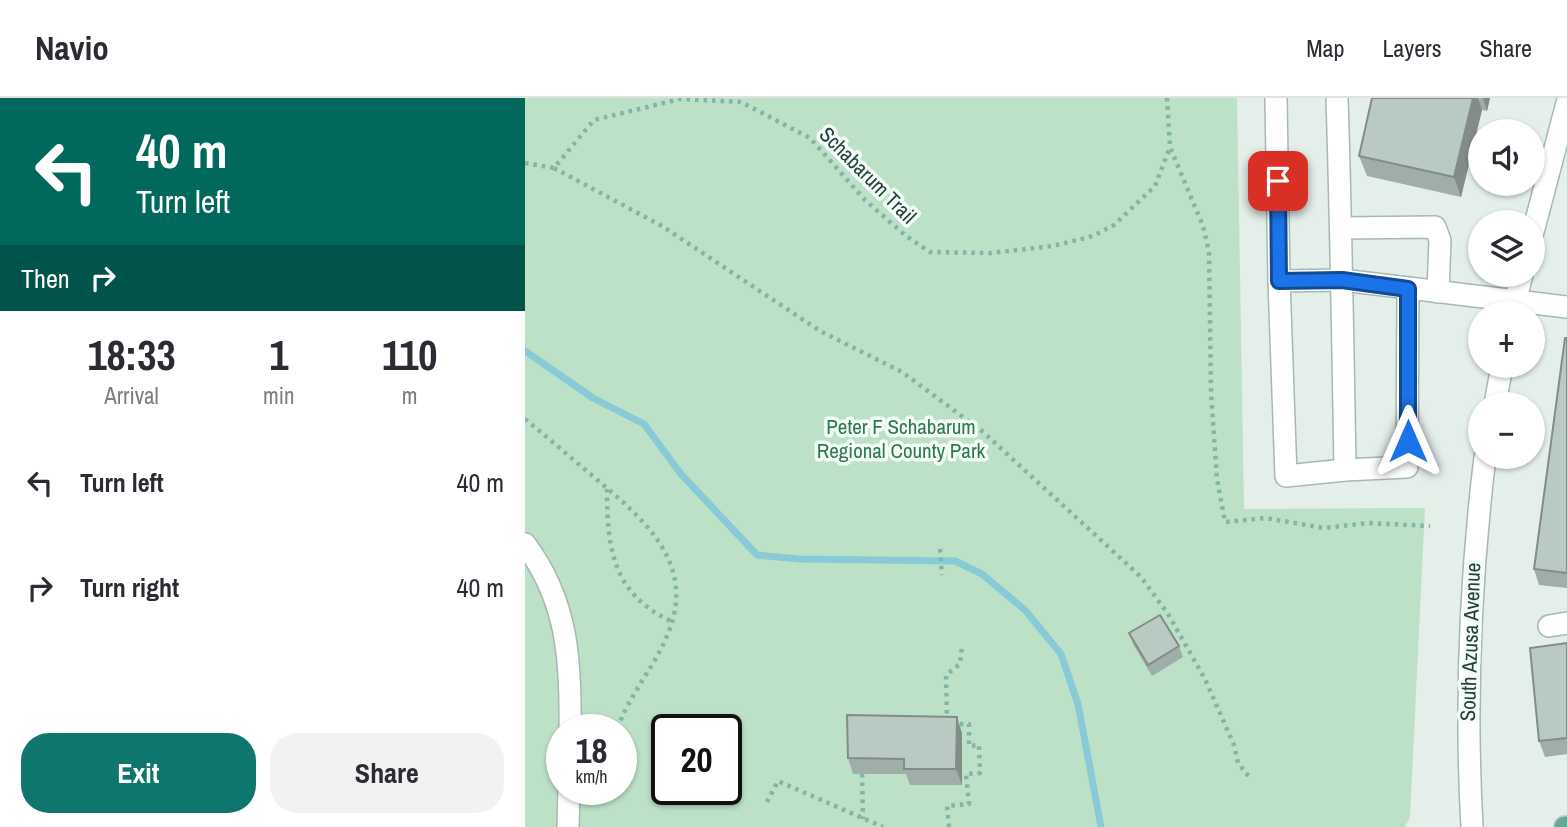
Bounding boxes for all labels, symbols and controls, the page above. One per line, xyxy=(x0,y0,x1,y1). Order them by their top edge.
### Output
text: Navio xyxy=(35,26,109,70)
text: Map xyxy=(1306,32,1344,64)
text: Layers xyxy=(1382,32,1441,64)
text: Share xyxy=(1479,32,1532,64)
text: 40 m xyxy=(136,117,228,183)
map controls xyxy=(1468,119,1545,469)
button: sound xyxy=(1468,119,1545,196)
street label: Schabarum Trail xyxy=(813,120,923,230)
icon: left xyxy=(21,126,112,217)
pin xyxy=(1248,151,1308,211)
icon: arrive xyxy=(1259,162,1297,200)
text: Turn left xyxy=(136,180,230,223)
button: layers xyxy=(1468,210,1545,287)
icon: right xyxy=(84,259,122,297)
text: Then xyxy=(21,261,70,296)
button: + xyxy=(1468,301,1545,378)
text: 18:33 xyxy=(87,327,176,383)
text: 1 xyxy=(269,327,288,383)
text: 110 xyxy=(382,327,438,383)
text: Arrival xyxy=(104,380,159,411)
text: min xyxy=(263,380,294,411)
text: m xyxy=(402,380,418,411)
button: − xyxy=(1468,392,1545,469)
position arrow xyxy=(1371,404,1445,478)
park label: Peter F Schabarum Regional County Park xyxy=(817,412,986,465)
icon: left xyxy=(21,464,59,502)
text: Turn left xyxy=(80,465,164,500)
text: 40 m xyxy=(457,465,504,500)
street label: South Azusa Avenue xyxy=(1453,562,1487,722)
icon: right xyxy=(21,569,59,607)
text: Turn right xyxy=(80,570,179,605)
text: 40 m xyxy=(457,570,504,605)
speed limit sign: 20 xyxy=(651,714,742,805)
text: 18 xyxy=(576,727,607,774)
button: Exit xyxy=(21,733,256,813)
button: Share xyxy=(270,733,504,813)
text: km/h xyxy=(576,764,608,789)

